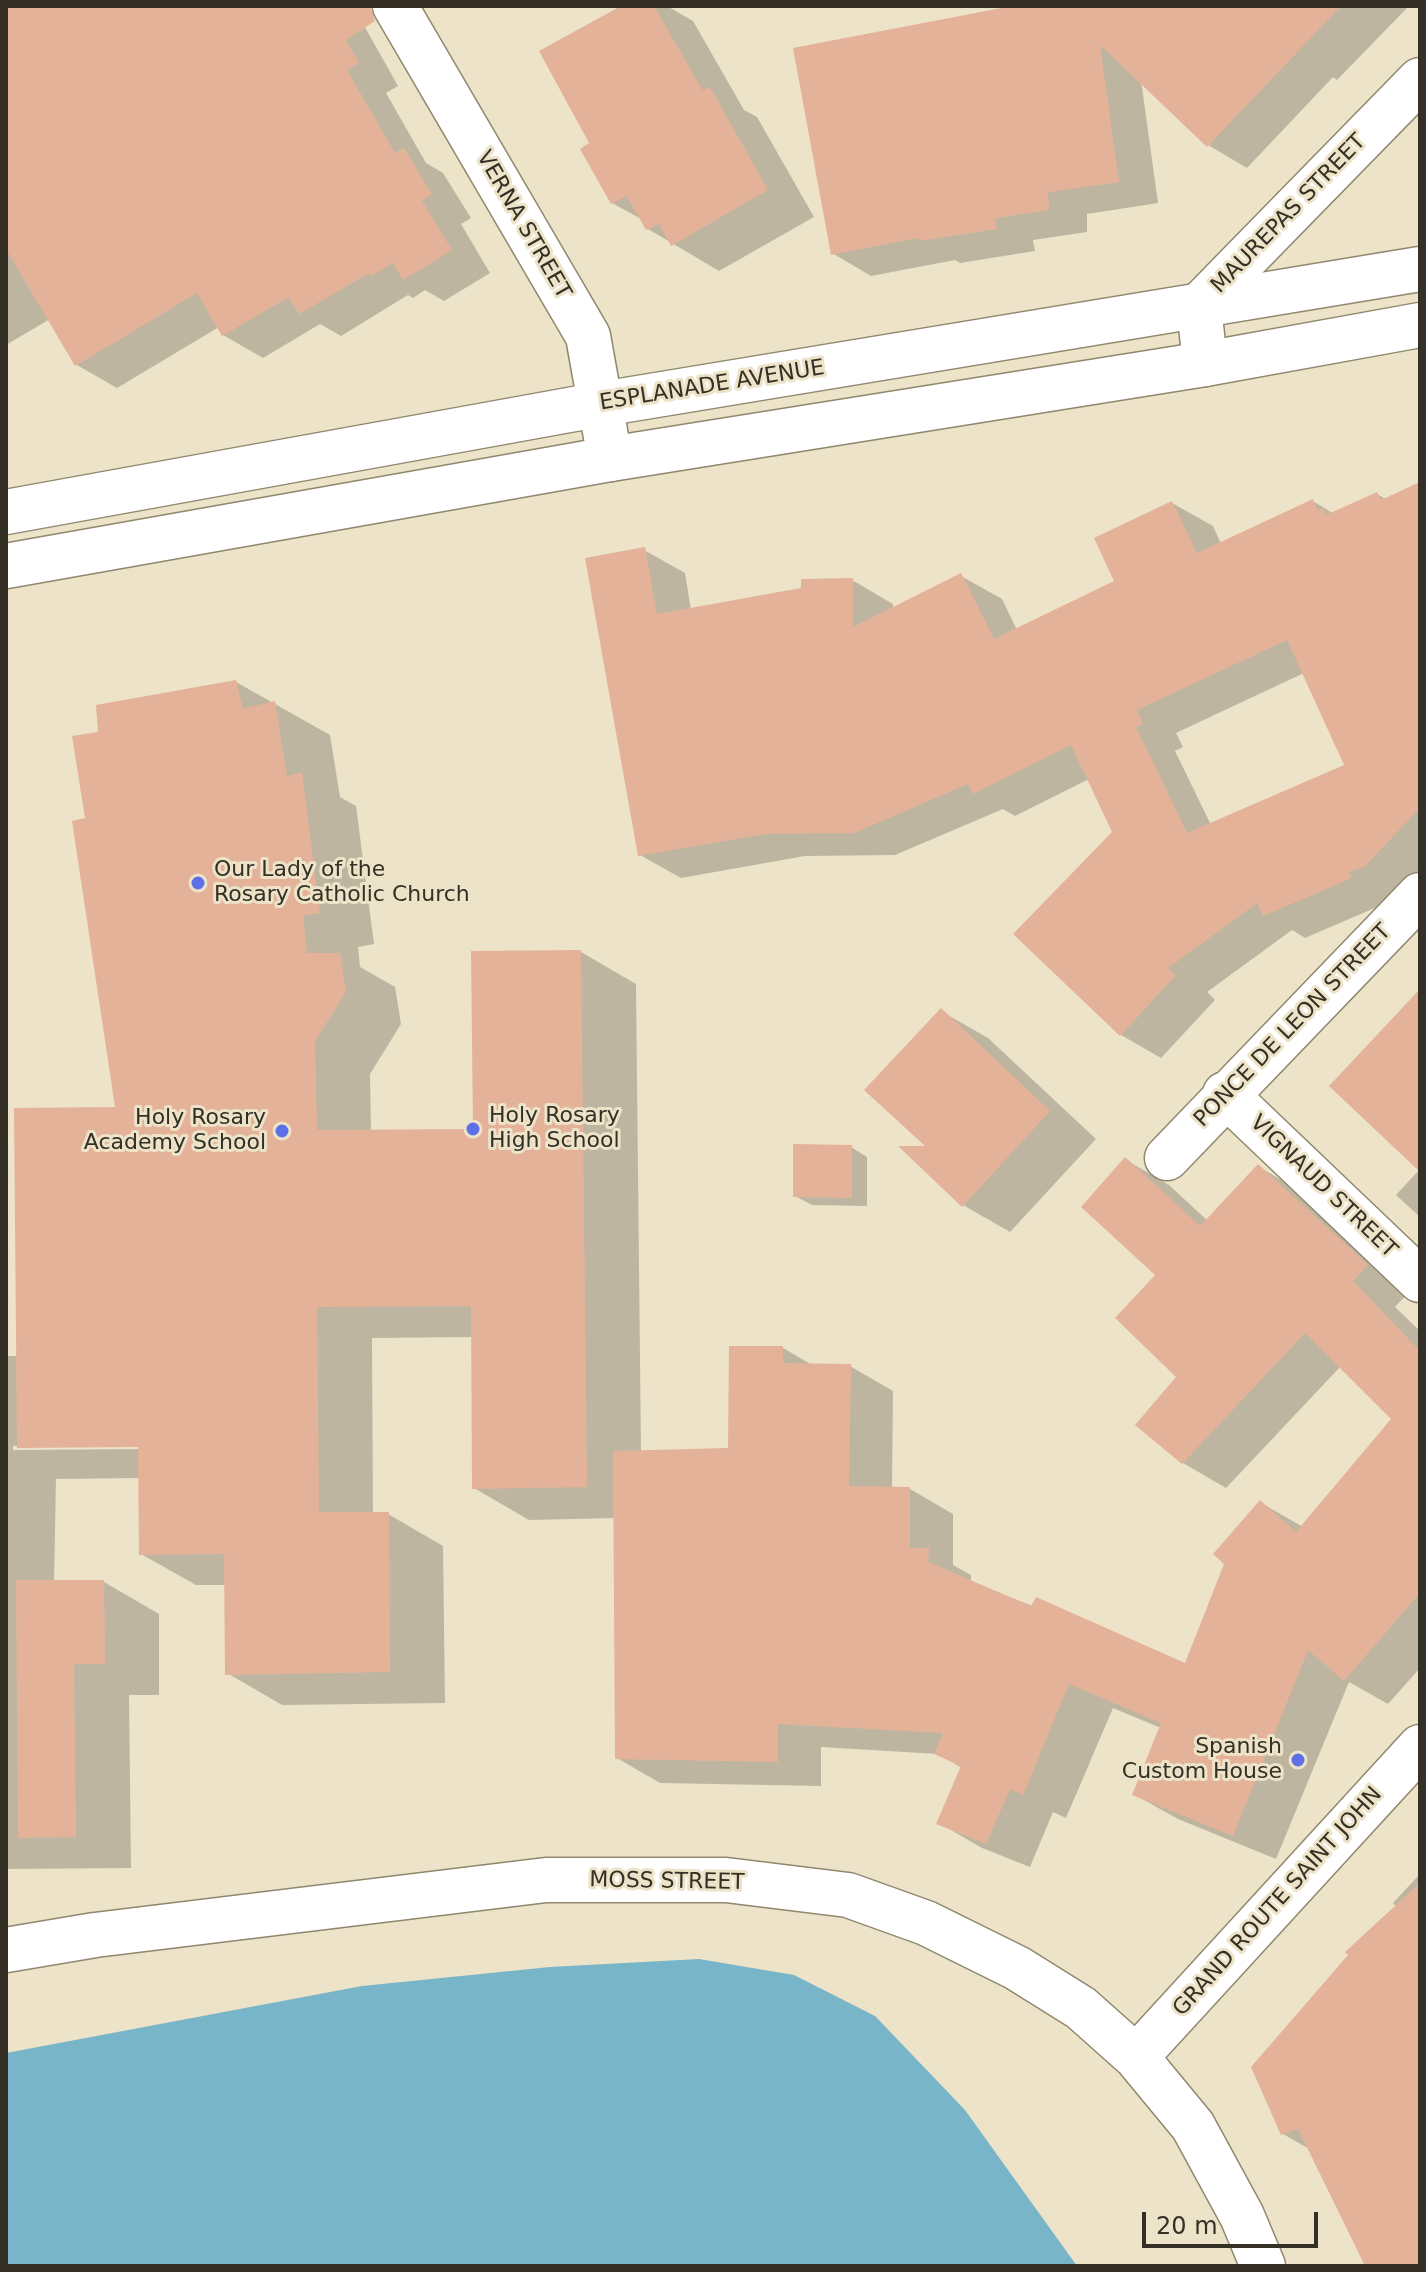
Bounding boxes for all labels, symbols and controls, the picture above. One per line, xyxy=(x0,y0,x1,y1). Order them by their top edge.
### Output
street label: MAUREPAS STREET xyxy=(1206,129,1372,299)
street label: VERNA STREET xyxy=(470,146,576,304)
street label: ESPLANADE AVENUE xyxy=(598,355,826,417)
place label: Our Lady of the Rosary Catholic Church xyxy=(214,857,470,908)
marker: Our Lady of the Rosary Catholic Church xyxy=(189,874,207,892)
street label: PONCE DE LEON STREET xyxy=(1189,919,1397,1133)
place label: Holy Rosary High School xyxy=(489,1103,620,1154)
place label: Holy Rosary Academy School xyxy=(84,1105,266,1156)
street label: VIGNAUD STREET xyxy=(1244,1110,1402,1264)
marker: Holy Rosary High School xyxy=(464,1120,482,1138)
marker: Holy Rosary Academy School xyxy=(273,1122,291,1140)
place label: Spanish Custom House xyxy=(1122,1734,1282,1786)
marker: Spanish Custom House xyxy=(1289,1751,1307,1769)
street label: GRAND ROUTE SAINT JOHN xyxy=(1168,1782,1388,2022)
street label: MOSS STREET xyxy=(589,1867,745,1897)
scale bar xyxy=(1146,2196,1322,2246)
text: 20 m xyxy=(1156,2212,1218,2240)

